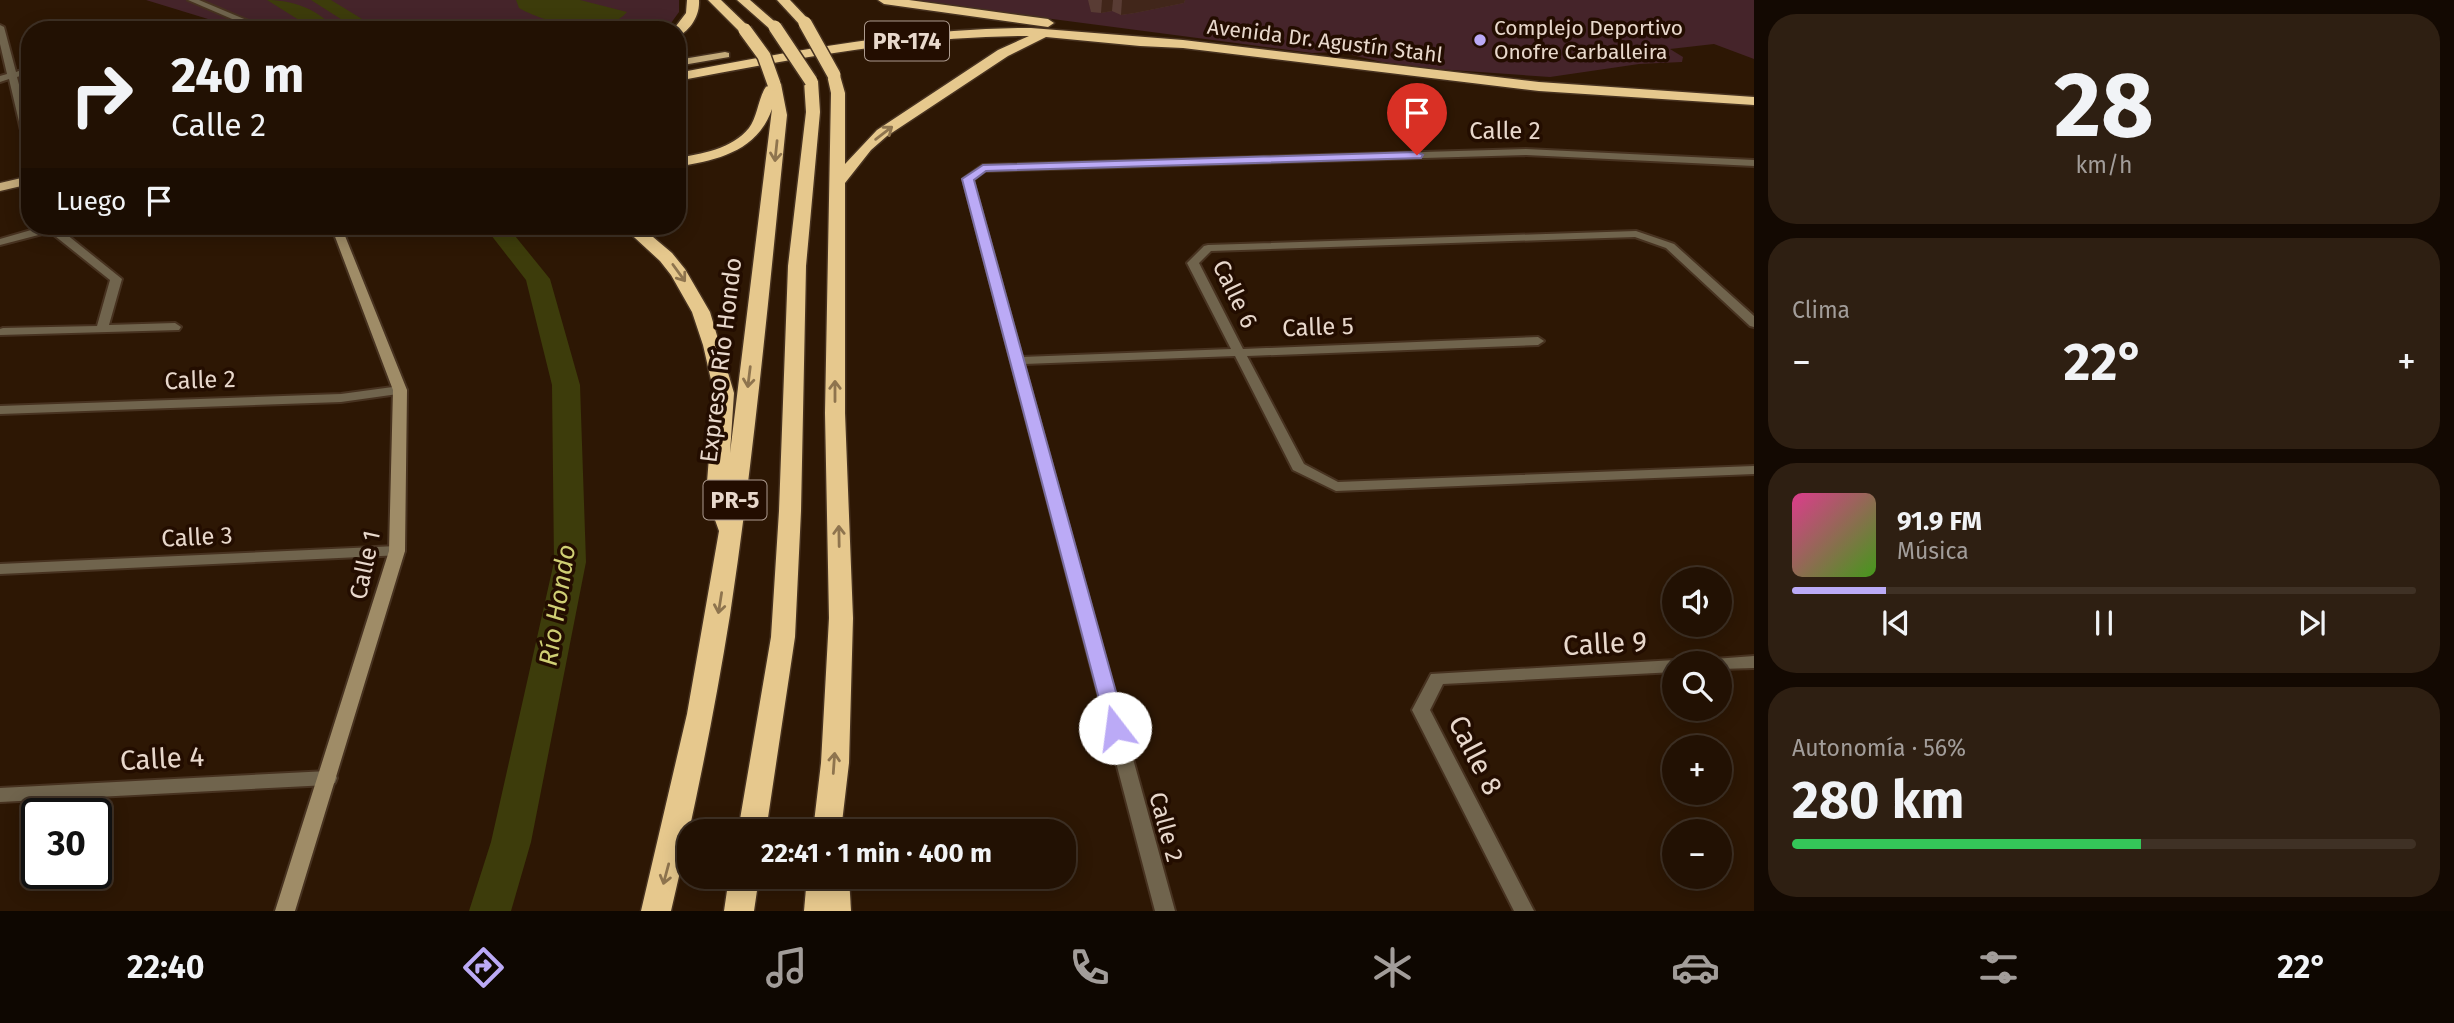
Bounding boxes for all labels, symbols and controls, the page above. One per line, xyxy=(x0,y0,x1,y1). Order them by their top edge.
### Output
street label: Avenida Dr. Agustín Stahl xyxy=(1206,14,1444,68)
place label: Complejo Deportivo Onofre Carballeira xyxy=(1494,15,1683,65)
road number: PR-174 xyxy=(865,22,949,60)
marker: Complejo Deportivo Onofre Carballeira xyxy=(1472,32,1488,48)
text: 240 m xyxy=(171,46,304,105)
icon: right xyxy=(56,49,147,140)
text: 28 xyxy=(2054,51,2154,160)
pin xyxy=(1387,83,1447,155)
icon: arrive xyxy=(1398,94,1436,132)
text: Calle 2 xyxy=(171,106,266,144)
street label: Calle 2 xyxy=(1469,117,1541,145)
one-way arrow xyxy=(874,126,893,140)
one-way arrow xyxy=(769,139,782,162)
text: km/h xyxy=(2076,151,2132,179)
icon: arrive xyxy=(140,182,178,220)
text: Luego xyxy=(56,186,126,217)
street label: Calle 6 xyxy=(1207,255,1263,333)
street label: Expreso Río Hondo xyxy=(695,256,747,464)
one-way arrow xyxy=(671,263,686,282)
text: Clima xyxy=(1792,296,1850,324)
street label: Calle 5 xyxy=(1282,312,1354,342)
text: 22° xyxy=(2064,331,2144,394)
text: − xyxy=(1792,339,1811,385)
text: + xyxy=(2397,339,2416,385)
street label: Calle 2 xyxy=(164,365,236,395)
one-way arrow xyxy=(743,365,756,388)
one-way arrow xyxy=(828,380,842,403)
road number: PR-5 xyxy=(704,480,766,520)
text: 91.9 FM xyxy=(1897,506,1982,537)
street label: Calle 3 xyxy=(161,521,233,553)
one-way arrow xyxy=(832,525,845,548)
street label: Calle 1 xyxy=(344,528,386,602)
text: Música xyxy=(1897,537,1969,565)
water label: Río Hondo xyxy=(533,542,582,668)
map controls xyxy=(1662,567,1732,889)
button: sound xyxy=(1662,567,1732,637)
one-way arrow xyxy=(713,591,726,614)
icon: previous xyxy=(1877,604,1915,642)
icon: pause xyxy=(2085,604,2123,642)
icon: next xyxy=(2293,604,2331,642)
street label: Calle 9 xyxy=(1562,625,1648,662)
button: search xyxy=(1662,651,1732,721)
position arrow xyxy=(1078,691,1152,765)
street label: Calle 8 xyxy=(1442,710,1509,800)
text: Autonomía · 56% xyxy=(1792,734,1966,762)
button: + xyxy=(1662,735,1732,805)
street label: Calle 4 xyxy=(119,740,205,777)
one-way arrow xyxy=(828,753,841,775)
text: 280 km xyxy=(1792,769,1964,832)
street label: Calle 2 xyxy=(1143,789,1189,865)
speed limit sign: 30 xyxy=(21,798,112,889)
button: − xyxy=(1662,819,1732,889)
text: 22:41 · 1 min · 400 m xyxy=(761,838,992,869)
one-way arrow xyxy=(659,862,672,884)
icon: directions xyxy=(459,943,508,992)
icon: music xyxy=(762,943,811,992)
icon: phone xyxy=(1065,943,1114,992)
icon: climate xyxy=(1368,943,1417,992)
icon: car xyxy=(1671,943,1720,992)
icon: filters xyxy=(1974,943,2023,992)
text: 22:40 xyxy=(127,948,204,986)
text: 22° xyxy=(2277,948,2327,986)

